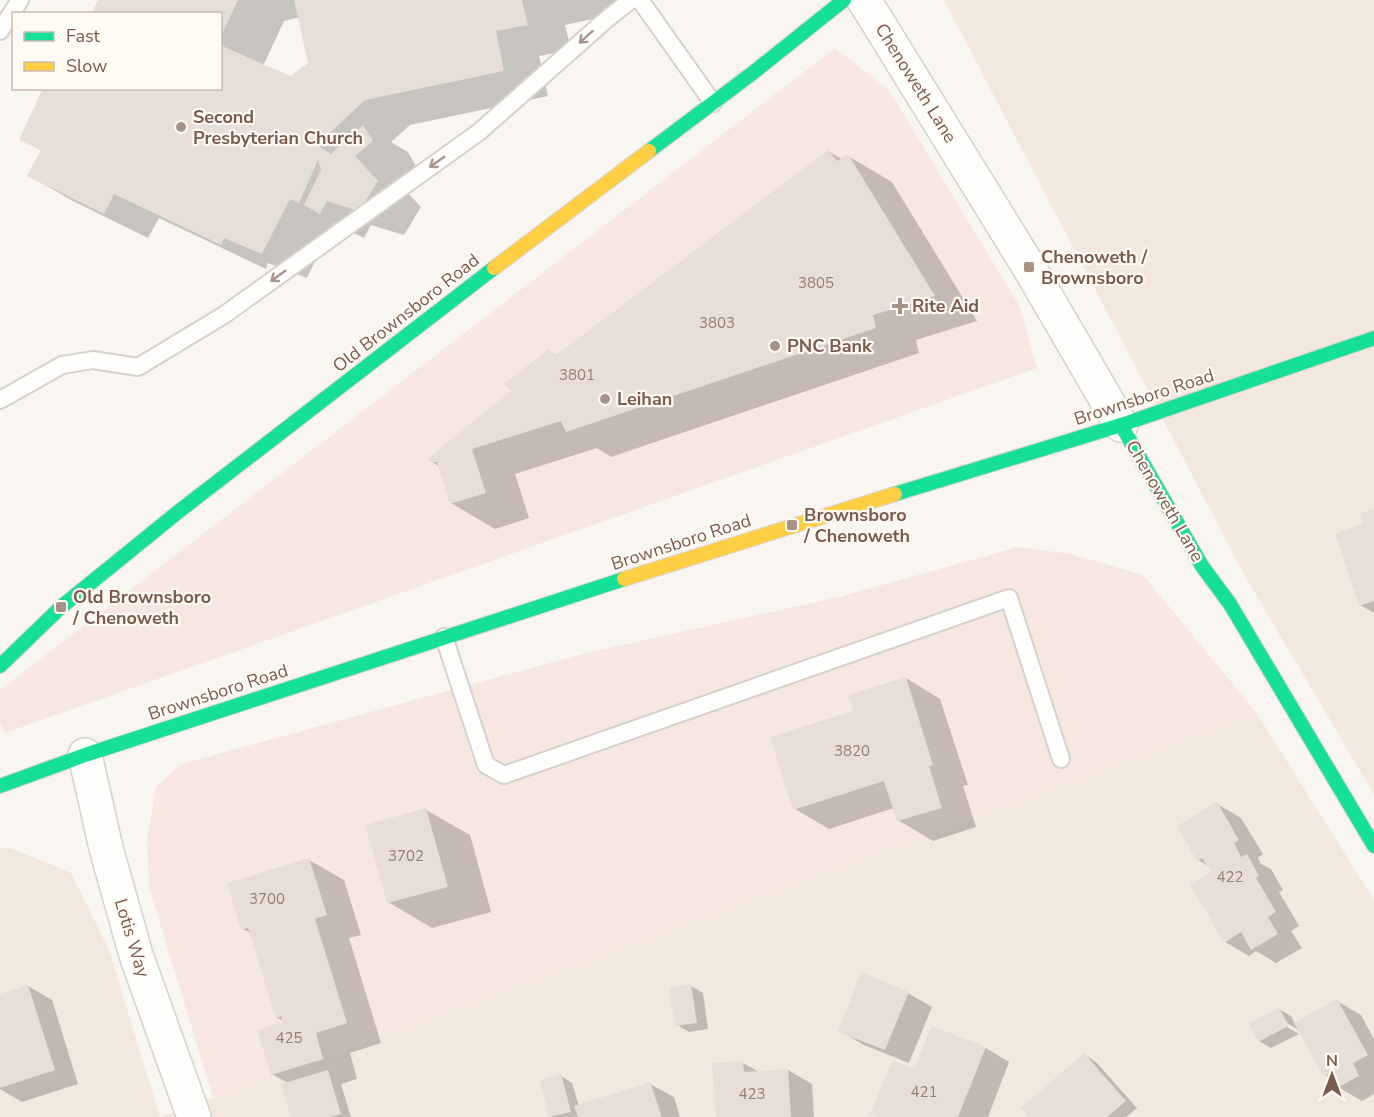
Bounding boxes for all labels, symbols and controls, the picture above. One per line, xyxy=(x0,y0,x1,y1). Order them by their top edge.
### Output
legend xyxy=(12,12,222,90)
street label: Chenoweth Lane xyxy=(870,19,962,147)
text: Fast xyxy=(66,24,101,48)
one-way arrow xyxy=(579,30,594,44)
text: Slow xyxy=(66,54,107,78)
place label: Second Presbyterian Church xyxy=(193,105,363,150)
marker: Second Presbyterian Church xyxy=(174,120,188,134)
one-way arrow xyxy=(429,156,445,168)
place label: Chenoweth / Brownsboro xyxy=(1041,245,1147,290)
street label: Old Brownsboro Road xyxy=(328,248,484,378)
marker: Chenoweth / Brownsboro xyxy=(1022,260,1036,274)
one-way arrow xyxy=(271,270,287,282)
house number: 3805 xyxy=(798,273,834,293)
place label: Rite Aid xyxy=(912,294,979,318)
marker: Rite Aid xyxy=(893,299,907,313)
house number: 3803 xyxy=(699,313,735,333)
place label: PNC Bank xyxy=(787,334,872,358)
marker: PNC Bank xyxy=(768,339,782,353)
street label: Brownsboro Road xyxy=(1071,363,1217,431)
house number: 3801 xyxy=(559,365,595,385)
place label: Leihan xyxy=(617,387,672,411)
marker: Leihan xyxy=(598,392,612,406)
street label: Chenoweth Lane xyxy=(1120,436,1210,566)
place label: Brownsboro / Chenoweth xyxy=(803,503,910,548)
street label: Brownsboro Road xyxy=(608,508,754,576)
marker: Brownsboro / Chenoweth xyxy=(785,518,799,532)
place label: Old Brownsboro / Chenoweth xyxy=(72,585,211,630)
marker: Old Brownsboro / Chenoweth xyxy=(54,600,68,614)
street label: Brownsboro Road xyxy=(145,658,291,726)
house number: 3820 xyxy=(834,741,870,761)
house number: 3702 xyxy=(388,846,424,866)
house number: 422 xyxy=(1216,867,1244,887)
house number: 3700 xyxy=(249,889,285,909)
street label: Lotis Way xyxy=(109,896,156,981)
house number: 425 xyxy=(275,1028,303,1048)
north arrow xyxy=(1302,1045,1362,1105)
text: N xyxy=(1326,1050,1338,1072)
house number: 421 xyxy=(910,1082,938,1102)
house number: 423 xyxy=(738,1084,766,1104)

